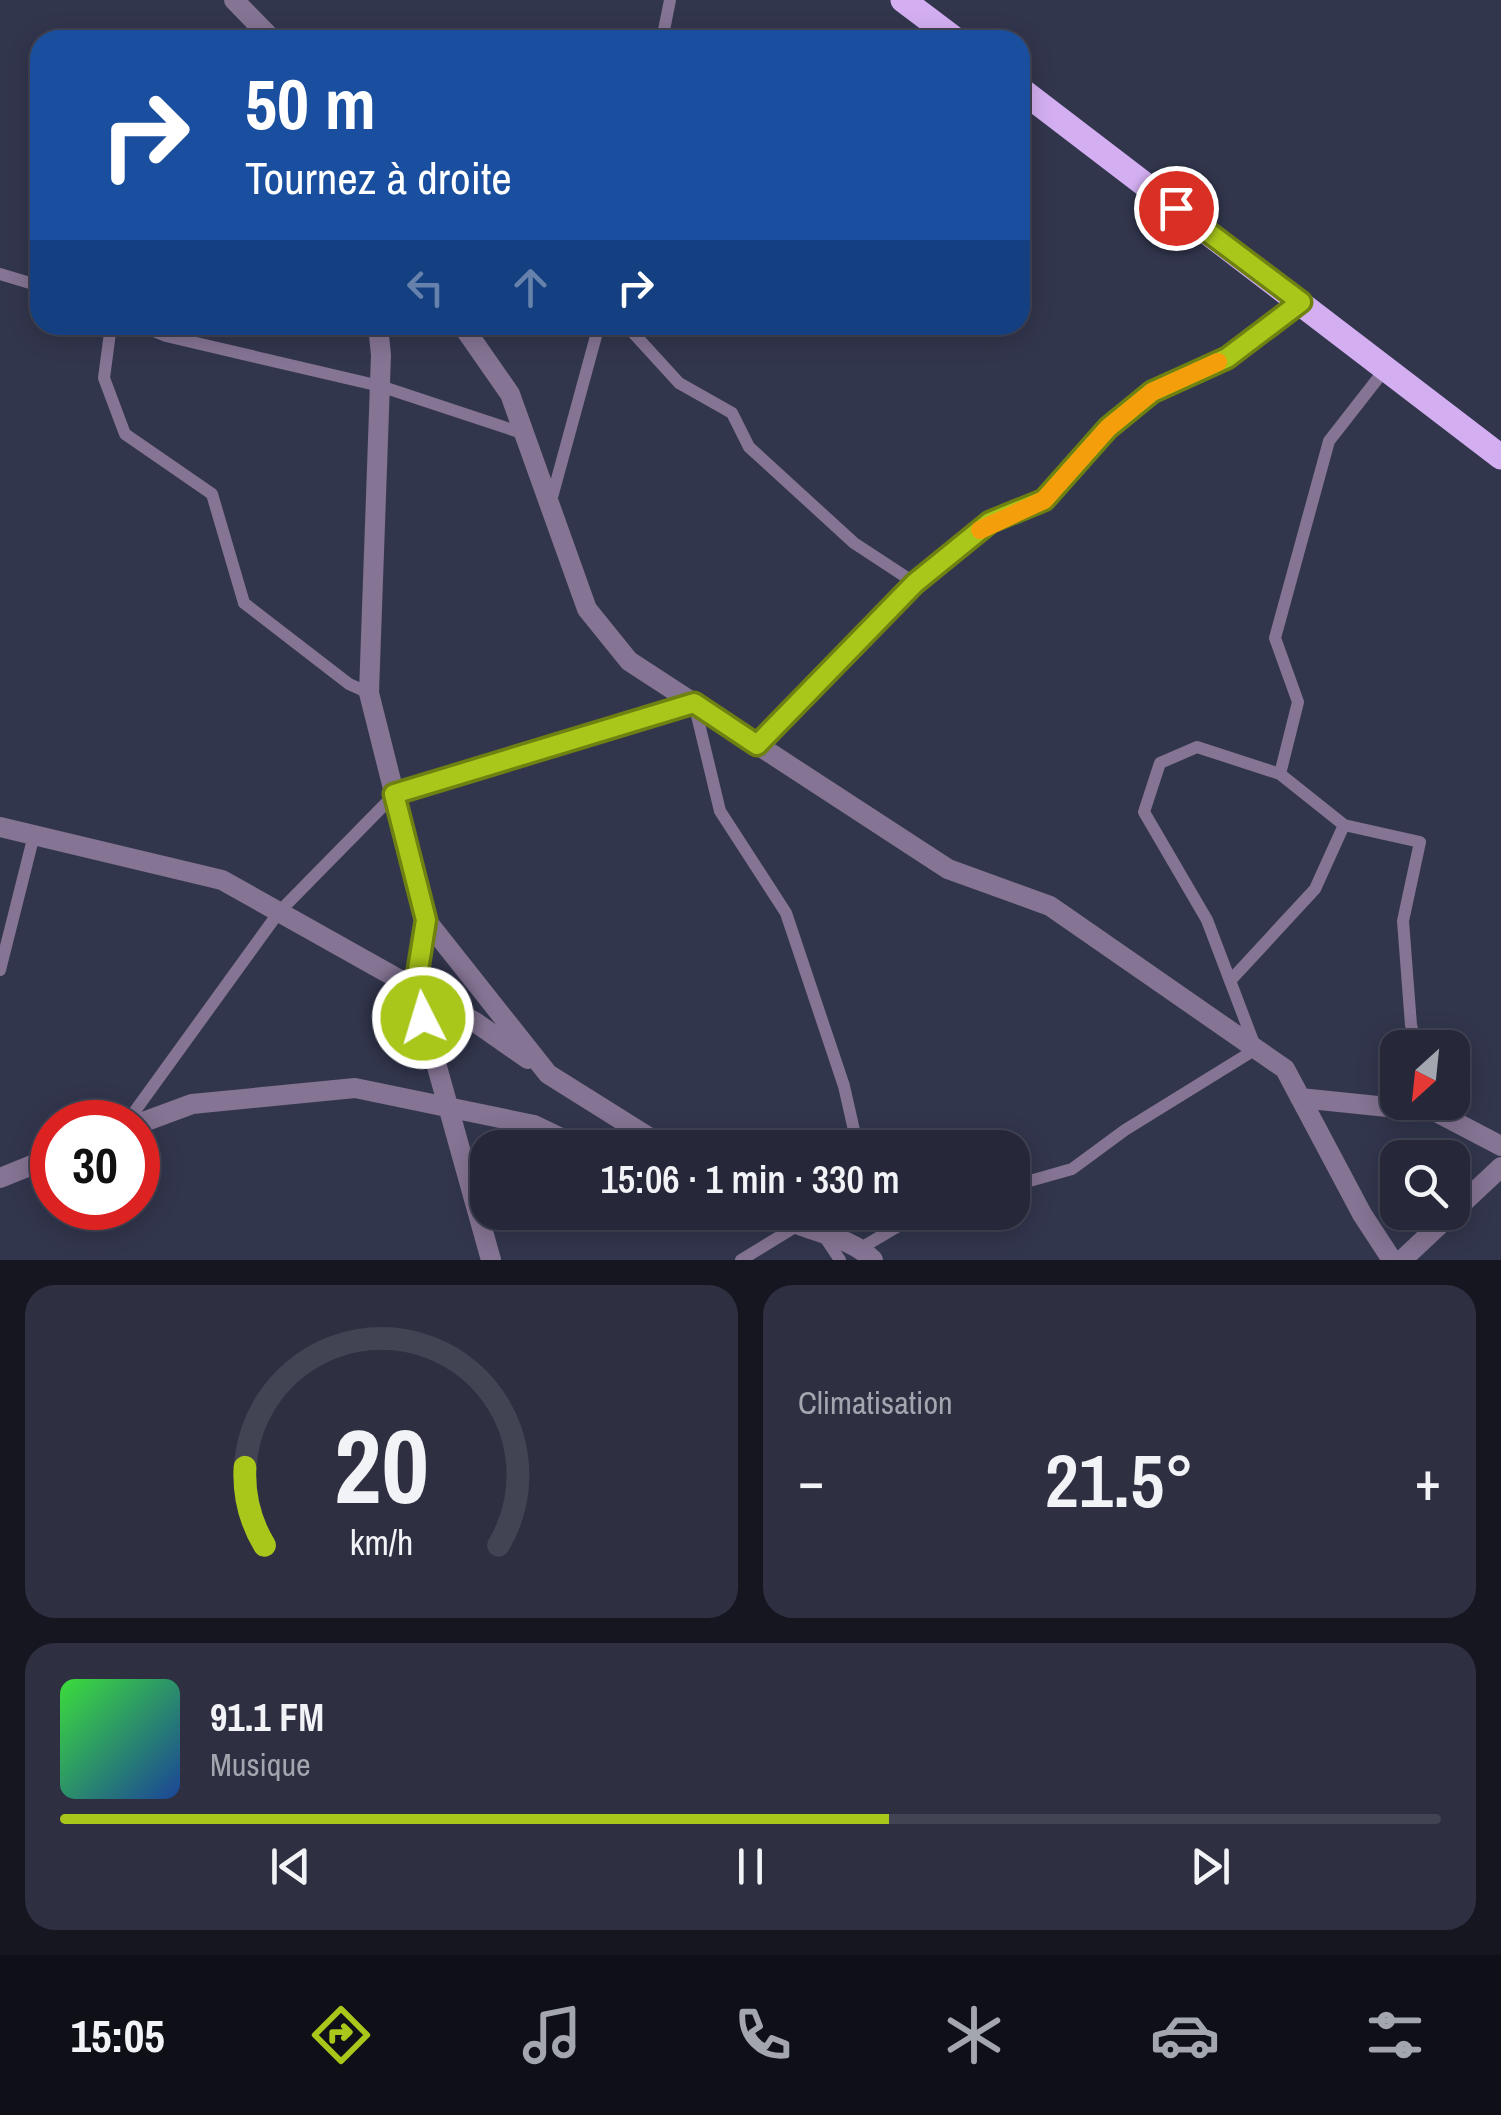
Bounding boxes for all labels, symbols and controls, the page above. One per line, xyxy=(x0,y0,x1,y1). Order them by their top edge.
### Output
text: 50 m xyxy=(245,57,376,151)
icon: right xyxy=(80,70,210,200)
text: Tournez à droite xyxy=(245,147,512,208)
pin xyxy=(1134,166,1219,251)
icon: arrive xyxy=(1149,181,1204,236)
icon: left xyxy=(398,260,453,315)
icon: ahead xyxy=(503,260,558,315)
icon: right xyxy=(608,260,663,315)
position arrow xyxy=(371,966,475,1070)
north arrow xyxy=(1380,1030,1470,1120)
map controls xyxy=(1380,1030,1470,1230)
speed limit sign: 30 xyxy=(30,1100,160,1230)
button: search xyxy=(1380,1140,1470,1230)
text: 15:06 · 1 min · 330 m xyxy=(600,1154,900,1205)
text: Climatisation xyxy=(798,1381,953,1424)
text: 20 xyxy=(334,1395,429,1535)
text: 21.5° xyxy=(1045,1429,1194,1530)
text: − xyxy=(798,1443,824,1517)
text: + xyxy=(1415,1443,1441,1517)
text: km/h xyxy=(350,1518,413,1566)
text: 91.1 FM xyxy=(210,1692,324,1743)
text: Musique xyxy=(210,1743,311,1786)
icon: previous xyxy=(263,1839,318,1894)
icon: pause xyxy=(723,1839,778,1894)
icon: next xyxy=(1183,1839,1238,1894)
icon: directions xyxy=(306,2000,376,2070)
icon: music xyxy=(517,2000,587,2070)
icon: phone xyxy=(728,2000,798,2070)
icon: climate xyxy=(939,2000,1009,2070)
icon: car xyxy=(1150,2000,1220,2070)
icon: filters xyxy=(1360,2000,1430,2070)
text: 15:05 xyxy=(70,2005,165,2066)

